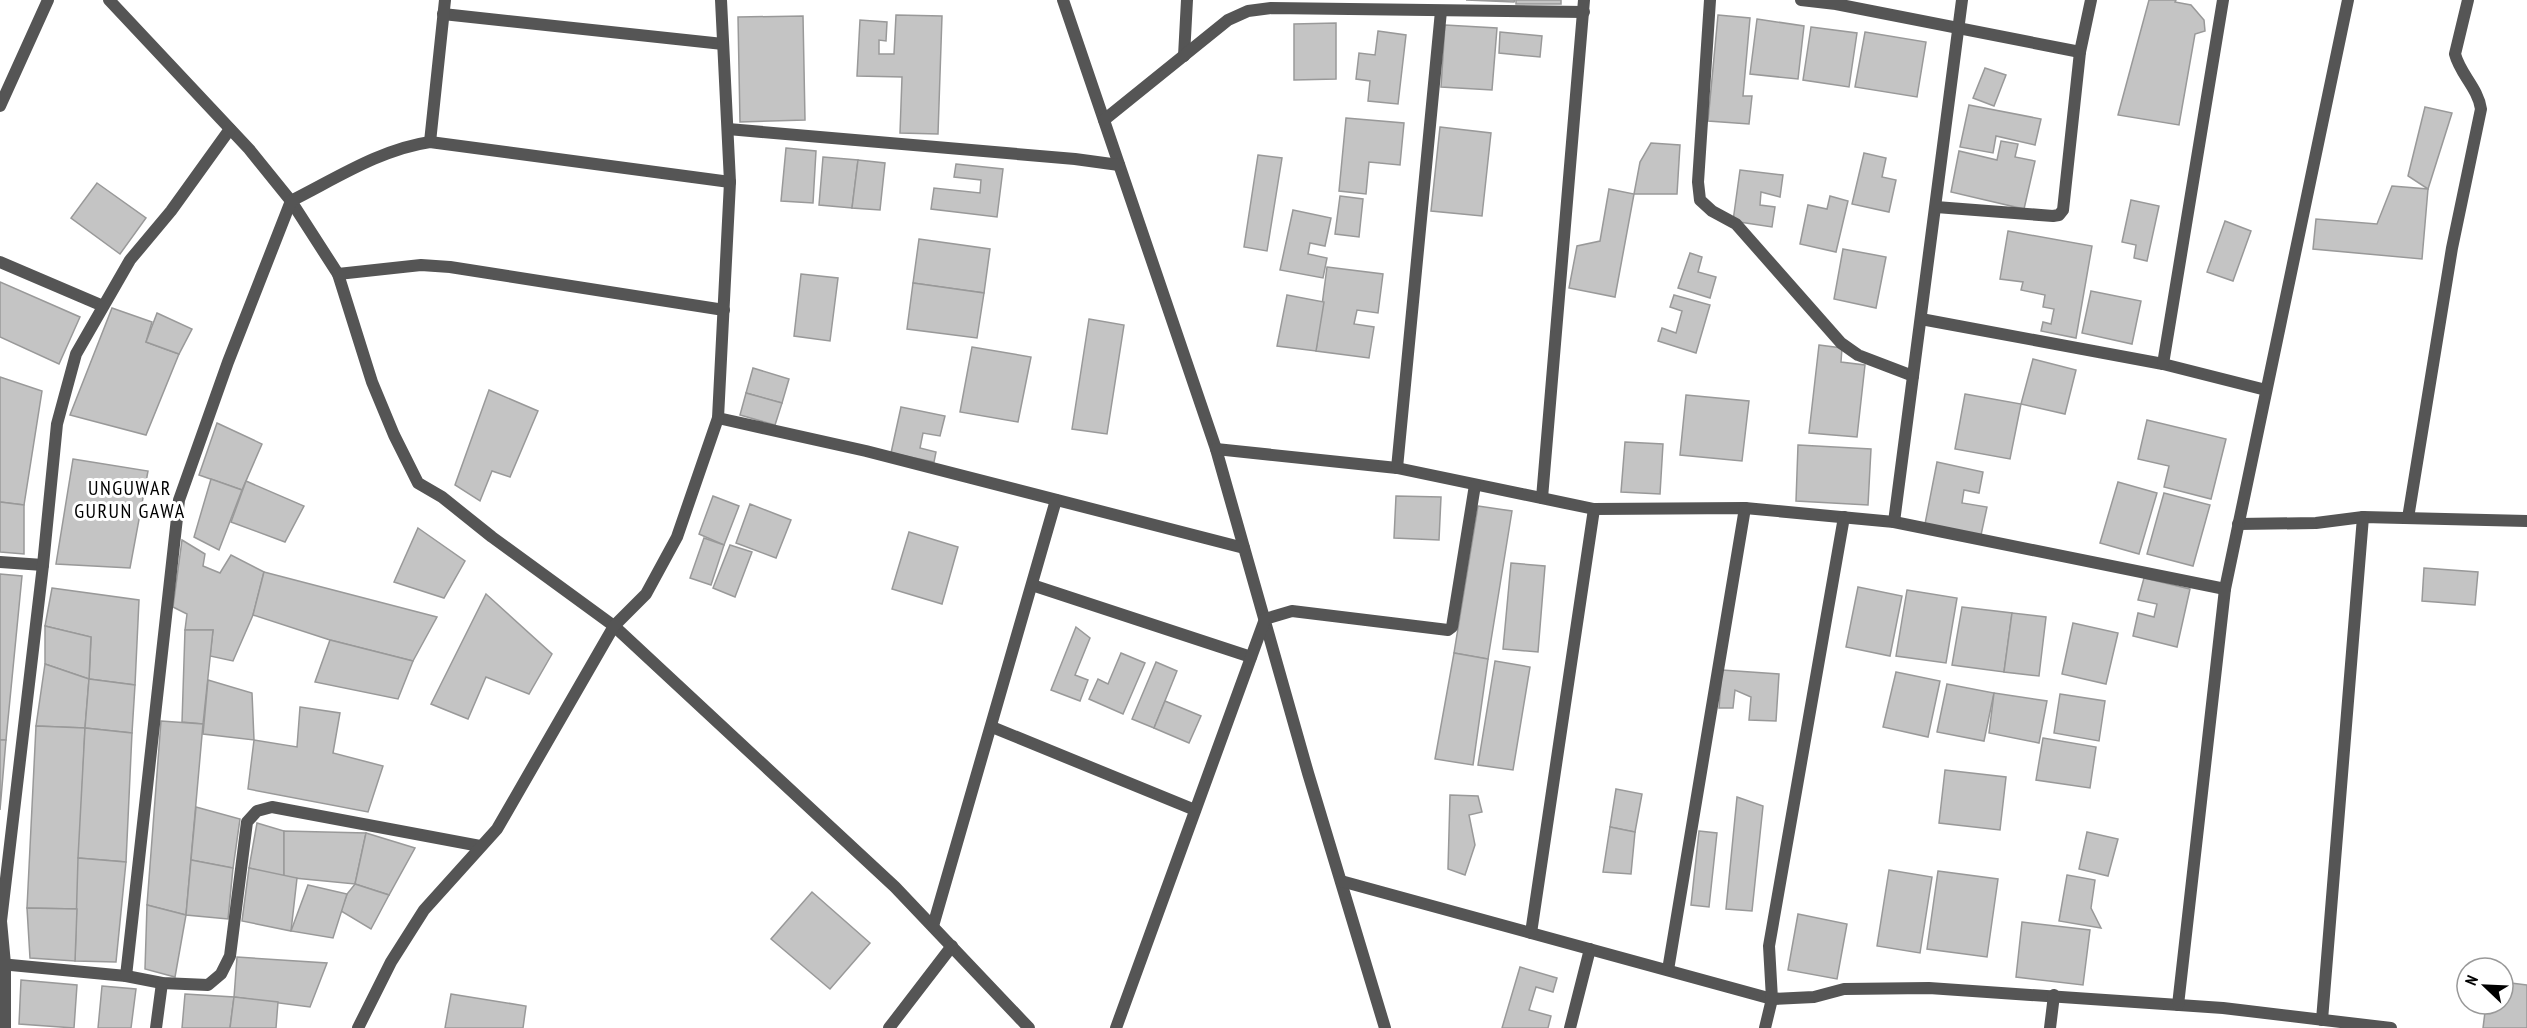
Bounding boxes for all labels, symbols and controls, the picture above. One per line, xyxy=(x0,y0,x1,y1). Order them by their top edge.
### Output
district label: UNGUWAR GURUN GAWA xyxy=(74,475,186,524)
north arrow xyxy=(2455,956,2515,1016)
text: N xyxy=(2460,972,2482,988)

